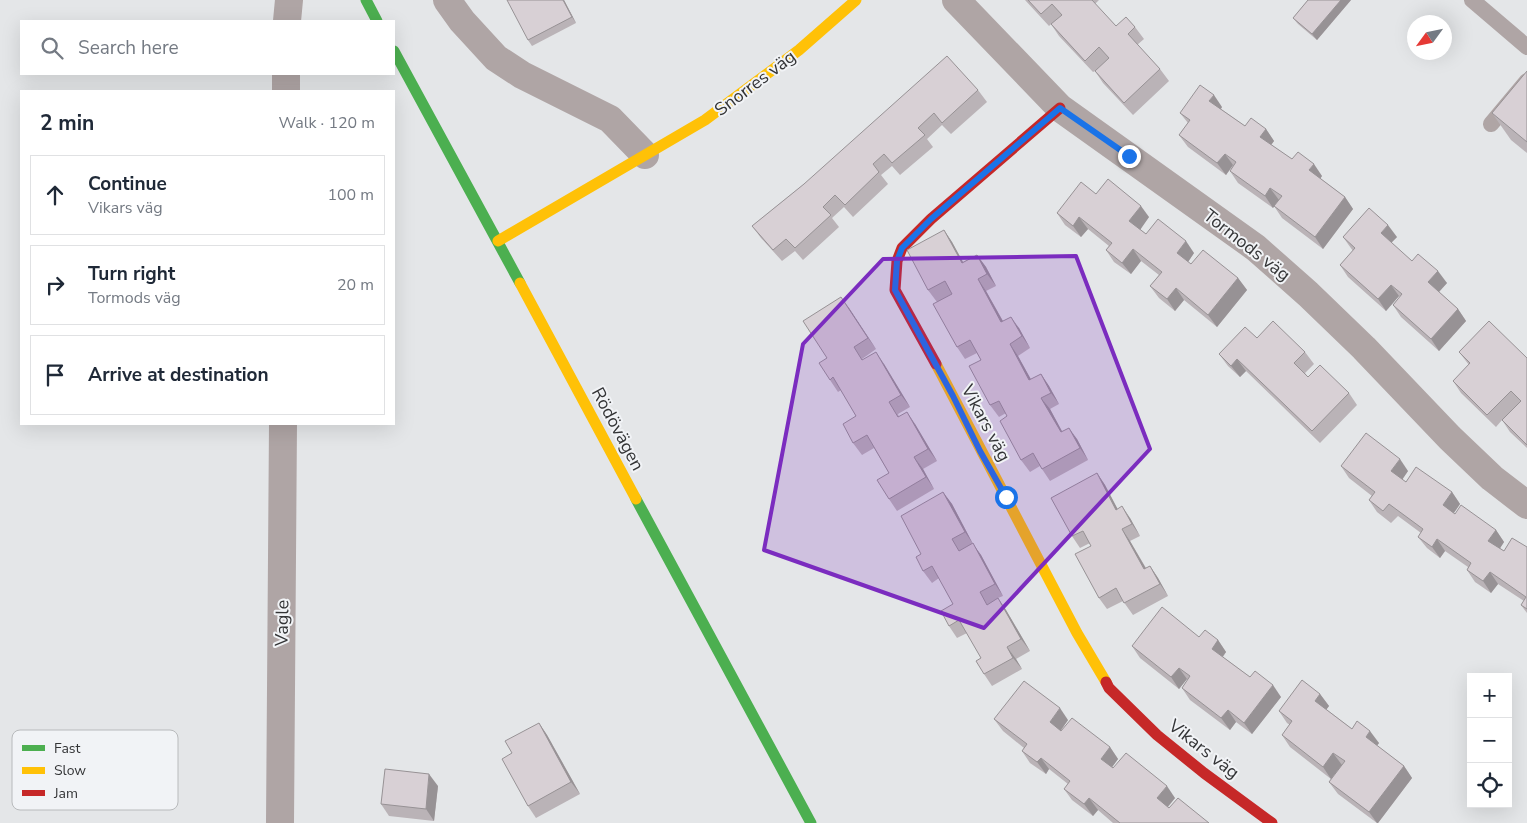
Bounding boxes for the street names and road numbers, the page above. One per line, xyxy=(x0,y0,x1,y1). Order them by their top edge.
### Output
street label: Snorres väg xyxy=(709,44,801,122)
street label: Tormods väg xyxy=(1199,203,1295,287)
street label: Vikars väg xyxy=(955,379,1016,466)
street label: Rödövägen xyxy=(586,383,650,475)
street label: Vagle xyxy=(270,600,294,647)
street label: Vikars väg xyxy=(1163,713,1244,784)

